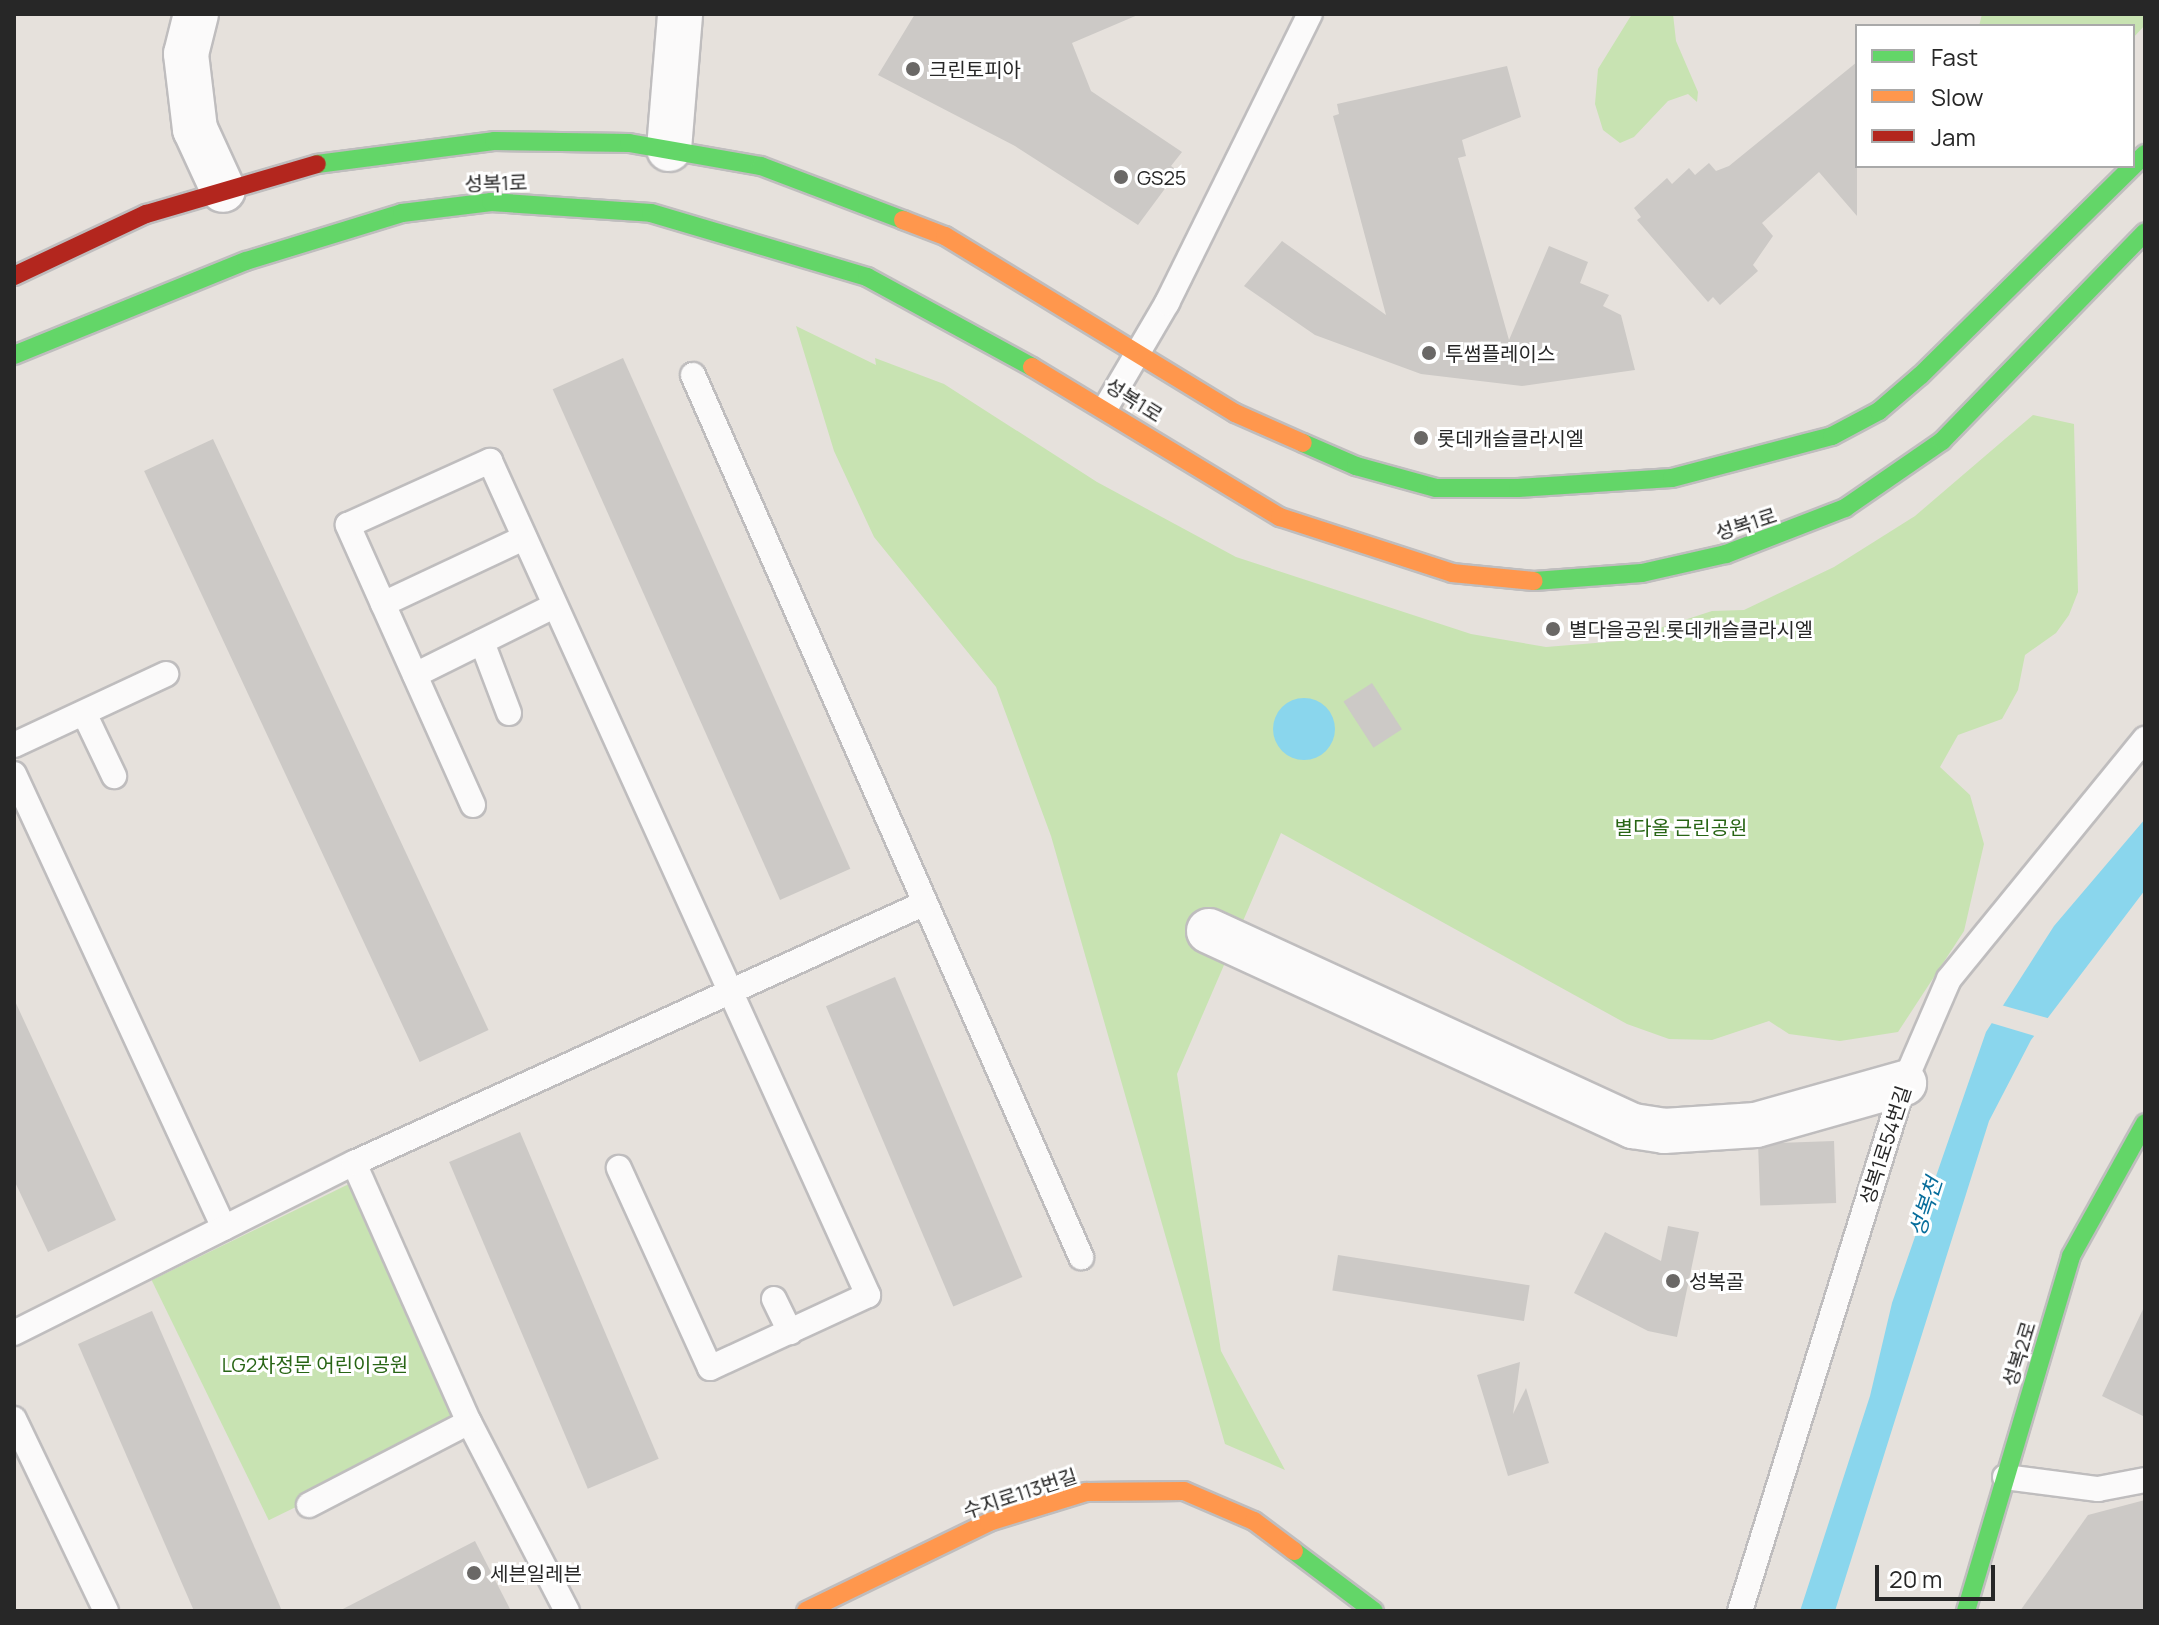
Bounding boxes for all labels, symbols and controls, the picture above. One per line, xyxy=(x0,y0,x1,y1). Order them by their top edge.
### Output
legend xyxy=(1855,24,2135,168)
text: Fast xyxy=(1931,40,1978,73)
place label: 크린토피아 xyxy=(929,57,1021,81)
marker: 크린토피아 xyxy=(904,60,922,78)
text: Slow xyxy=(1931,80,1984,113)
text: Jam xyxy=(1931,120,1976,153)
place label: GS25 xyxy=(1137,165,1186,189)
marker: GS25 xyxy=(1112,168,1130,186)
street label: 성복1로 xyxy=(464,170,528,196)
place label: 투썸플레이스 xyxy=(1445,341,1555,365)
marker: 투썸플레이스 xyxy=(1420,344,1438,362)
street label: 성복1로 xyxy=(1101,373,1167,427)
place label: 롯데캐슬클라시엘 xyxy=(1437,426,1584,450)
marker: 롯데캐슬클라시엘 xyxy=(1412,429,1430,447)
street label: 성복1로 xyxy=(1712,503,1780,545)
place label: 별다을공원.롯데캐슬클라시엘 xyxy=(1569,617,1813,641)
marker: 별다을공원.롯데캐슬클라시엘 xyxy=(1544,620,1562,638)
park label: 별다올 근린공원 xyxy=(1615,815,1747,839)
street label: 성복1로54번길 xyxy=(1855,1083,1915,1207)
water label: 성복천 xyxy=(1904,1174,1948,1240)
place label: 성복골 xyxy=(1689,1269,1744,1293)
marker: 성복골 xyxy=(1664,1272,1682,1290)
street label: 성복2로 xyxy=(1998,1319,2040,1389)
park label: LG2차정문 어린이공원 xyxy=(222,1352,408,1376)
street label: 수지로113번길 xyxy=(960,1463,1080,1523)
scale bar xyxy=(1879,1549,1999,1599)
place label: 세븐일레븐 xyxy=(490,1561,582,1585)
text: 20 m xyxy=(1889,1562,1942,1595)
marker: 세븐일레븐 xyxy=(465,1564,483,1582)

